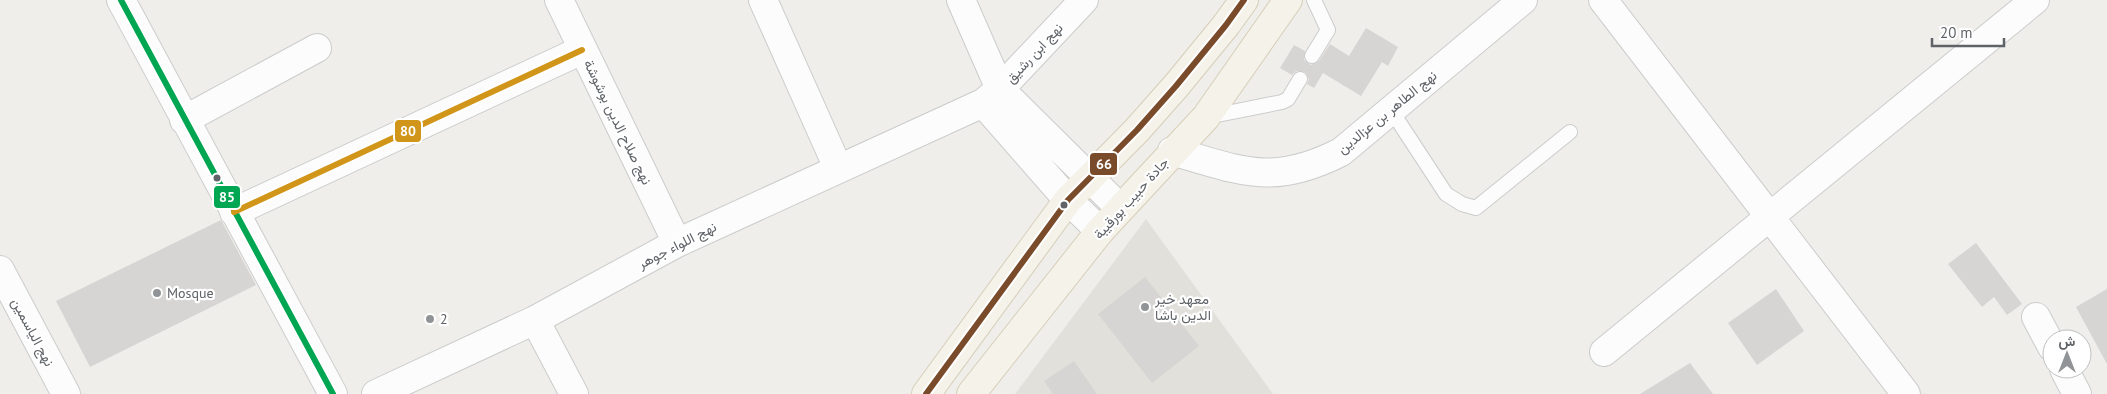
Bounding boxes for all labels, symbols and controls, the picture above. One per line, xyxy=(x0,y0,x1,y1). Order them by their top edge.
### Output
scale bar xyxy=(1932,15,2004,47)
street label: نهج ابن رشيق xyxy=(1001,19,1068,88)
text: 20 m xyxy=(1940,23,1973,42)
street label: نهج صلاح الدين بوشوشة xyxy=(578,57,656,188)
street label: نهج الطاهر بن عزالدين xyxy=(1334,66,1442,159)
line badge: 80 xyxy=(394,119,422,143)
text: 80 xyxy=(400,122,416,140)
line badge: 66 xyxy=(1089,152,1118,176)
street label: جادة حبيب بورقيبة xyxy=(1090,153,1172,243)
text: 66 xyxy=(1096,155,1112,173)
unlabelled marker xyxy=(212,173,222,183)
line badge: 85 xyxy=(213,185,241,209)
text: 85 xyxy=(219,188,235,206)
unlabelled marker xyxy=(1059,200,1069,210)
street label: نهج اللواء جوهر xyxy=(634,218,720,275)
place label: Mosque xyxy=(167,284,214,302)
marker: Mosque xyxy=(151,287,163,299)
place label: معهد خير الدين باشا xyxy=(1154,290,1211,324)
street label: نهج الياسمين xyxy=(6,295,59,370)
marker: معهد خير الدين باشا xyxy=(1139,301,1151,313)
place label: 2 xyxy=(440,310,448,328)
marker: 2 xyxy=(424,313,436,325)
north arrow xyxy=(2042,329,2092,379)
text: ش xyxy=(2059,332,2076,350)

